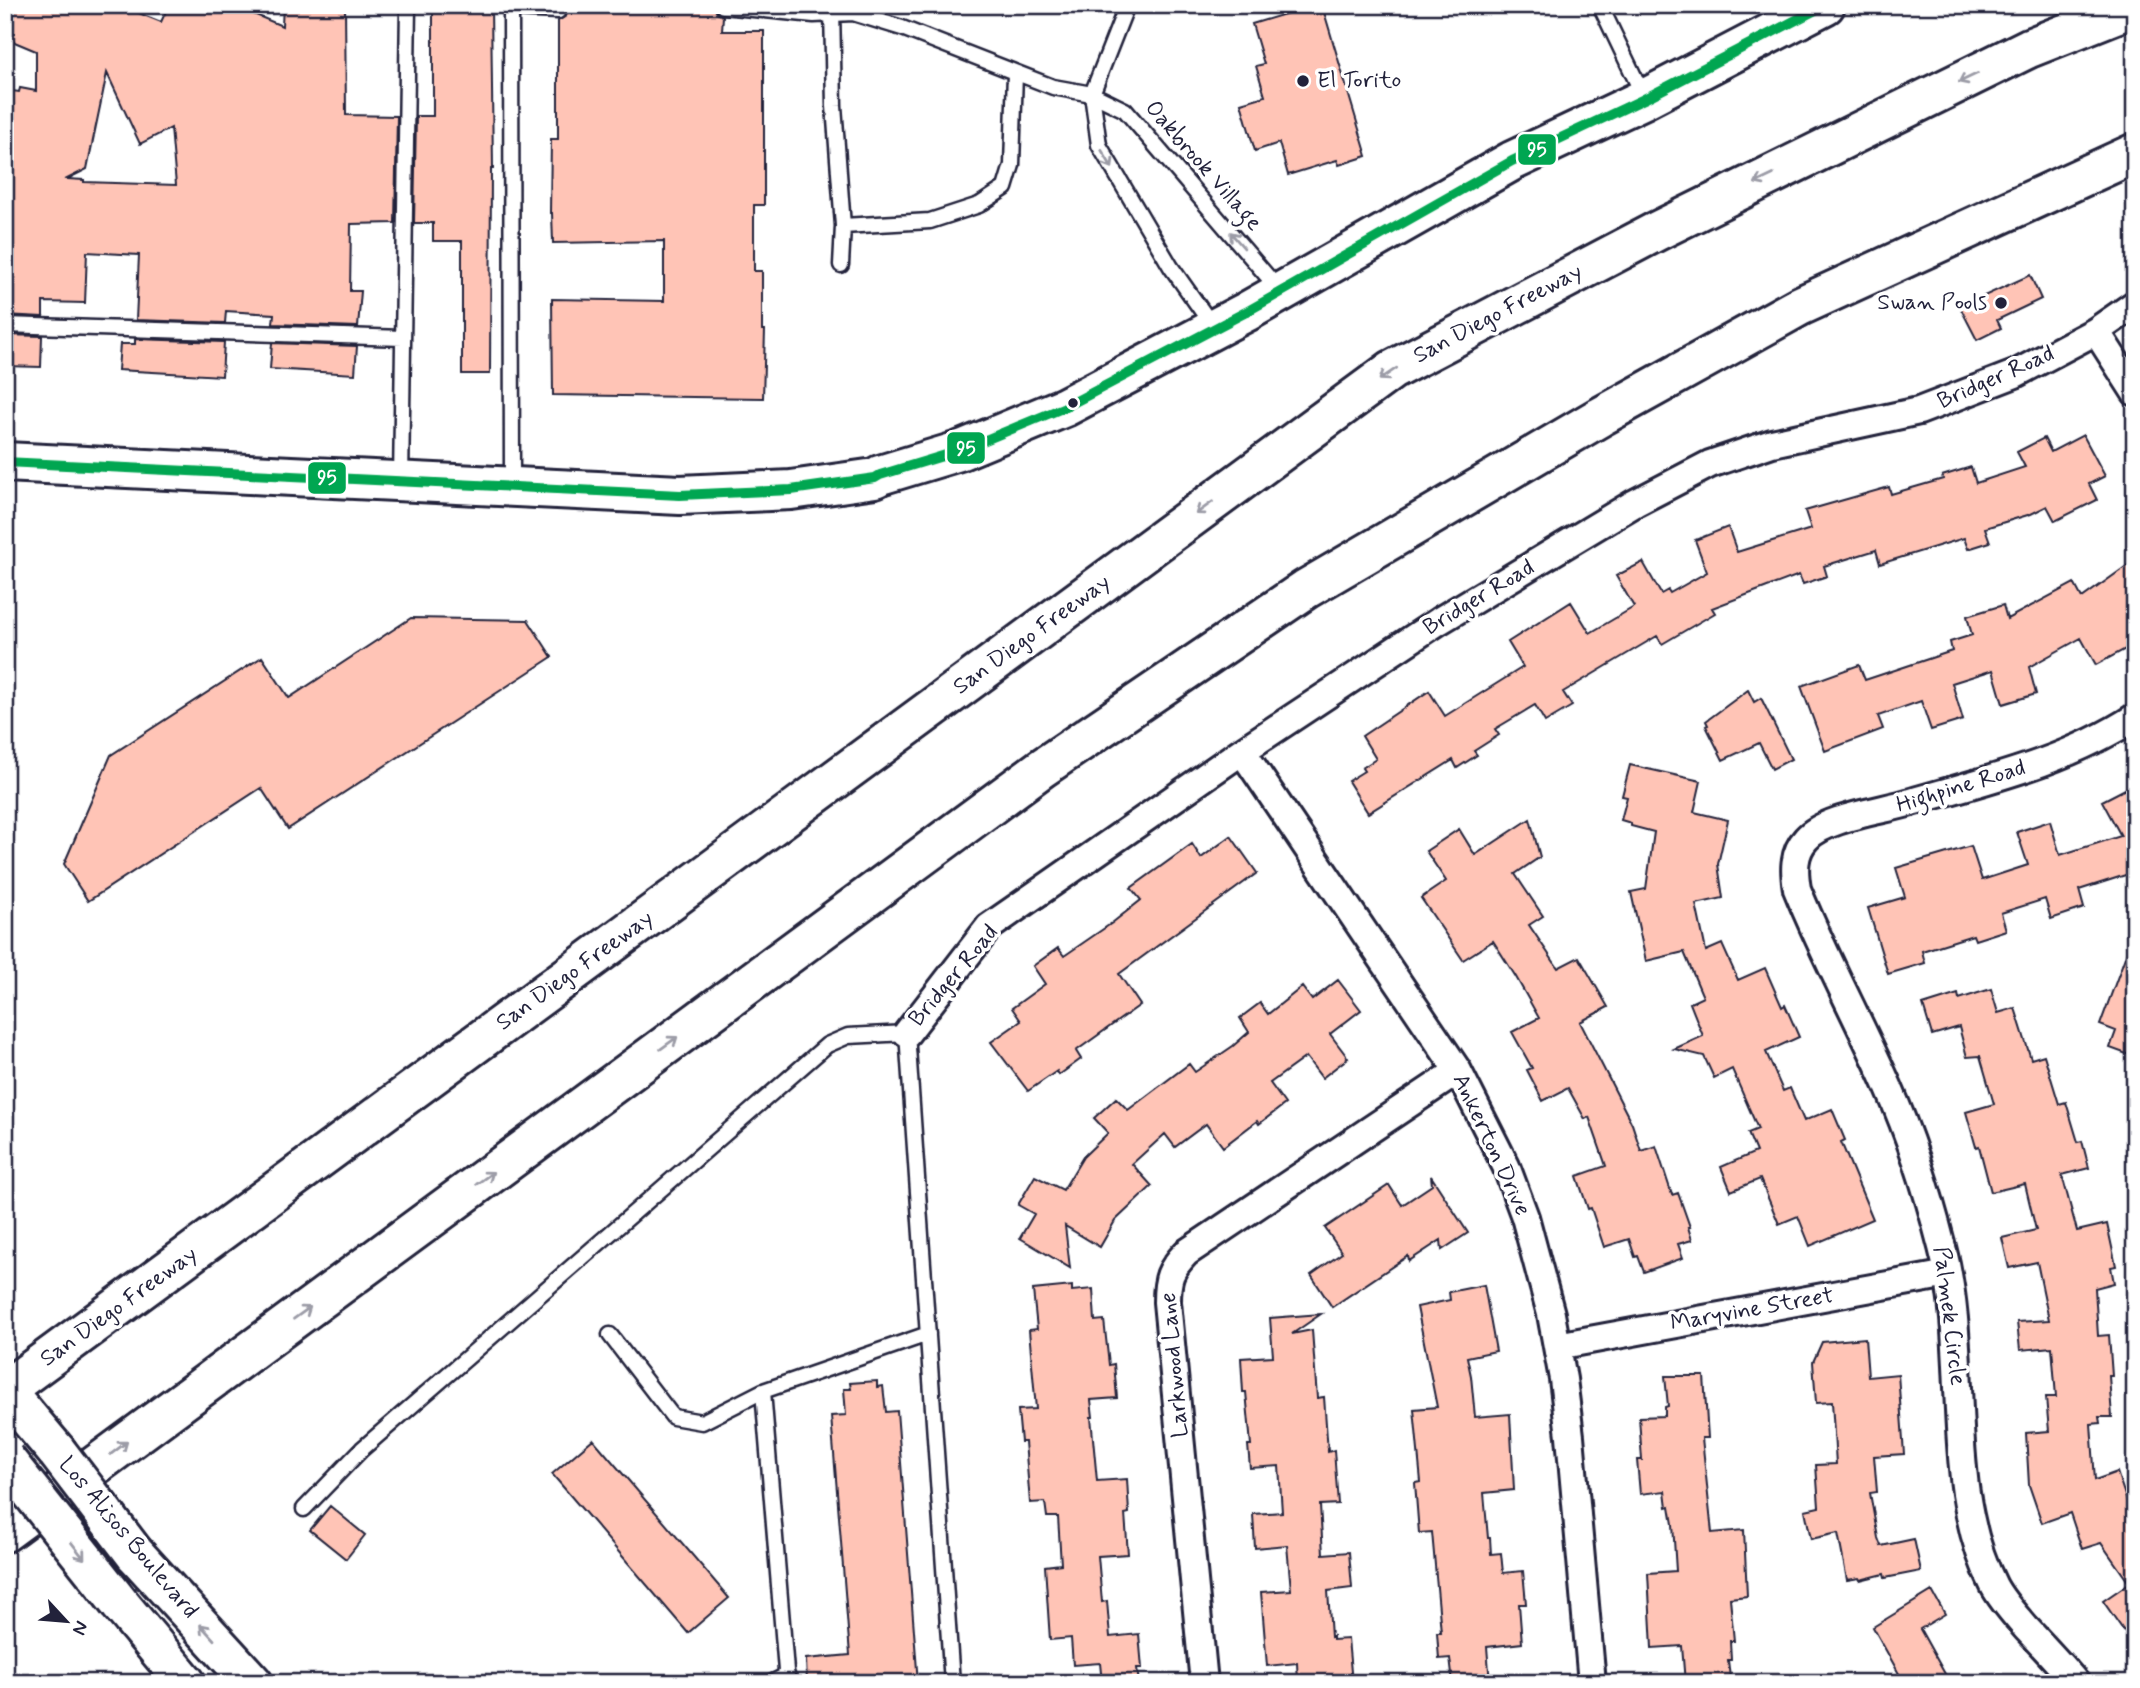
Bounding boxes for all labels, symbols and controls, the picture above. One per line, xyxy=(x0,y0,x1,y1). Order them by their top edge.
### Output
place label: El Torito xyxy=(1317,66,1401,96)
one-way arrow xyxy=(1958,72,1979,86)
marker: El Torito xyxy=(1295,73,1311,89)
street label: Oakbrook Village xyxy=(1136,94,1268,239)
line badge: 95 xyxy=(1517,133,1557,166)
text: 95 xyxy=(1527,138,1547,163)
one-way arrow xyxy=(1100,149,1114,169)
one-way arrow xyxy=(1754,173,1775,186)
one-way arrow xyxy=(1229,231,1245,249)
street label: San Diego Freeway xyxy=(1408,257,1588,371)
place label: Swan Pools xyxy=(1877,288,1987,318)
marker: Swan Pools xyxy=(1993,295,2009,311)
street label: Bridger Road xyxy=(1933,339,2059,417)
one-way arrow xyxy=(1378,367,1398,381)
unlabelled marker xyxy=(1066,396,1080,410)
line badge: 95 xyxy=(946,431,986,465)
text: 95 xyxy=(956,437,976,462)
line badge: 95 xyxy=(307,461,347,495)
text: 95 xyxy=(317,466,337,491)
one-way arrow xyxy=(1195,501,1214,515)
street label: Bridger Road xyxy=(1418,553,1540,643)
street label: San Diego Freeway xyxy=(948,568,1116,702)
street label: Highpine Road xyxy=(1893,753,2030,823)
street label: San Diego Freeway xyxy=(491,904,659,1038)
street label: Bridger Road xyxy=(903,919,1005,1033)
one-way arrow xyxy=(659,1036,678,1051)
street label: Ankerton Drive xyxy=(1445,1069,1537,1221)
one-way arrow xyxy=(476,1171,495,1186)
street label: San Diego Freeway xyxy=(35,1240,203,1374)
street label: Palmek Circle xyxy=(1926,1245,1972,1387)
street label: Maryvine Street xyxy=(1668,1281,1836,1339)
street label: Larkwood Lane xyxy=(1154,1291,1196,1439)
one-way arrow xyxy=(292,1306,311,1320)
one-way arrow xyxy=(109,1441,128,1455)
street label: Los Alisos Boulevard xyxy=(51,1451,205,1625)
one-way arrow xyxy=(70,1542,86,1560)
north arrow xyxy=(32,1586,102,1656)
text: N xyxy=(66,1617,94,1639)
one-way arrow xyxy=(199,1623,215,1641)

